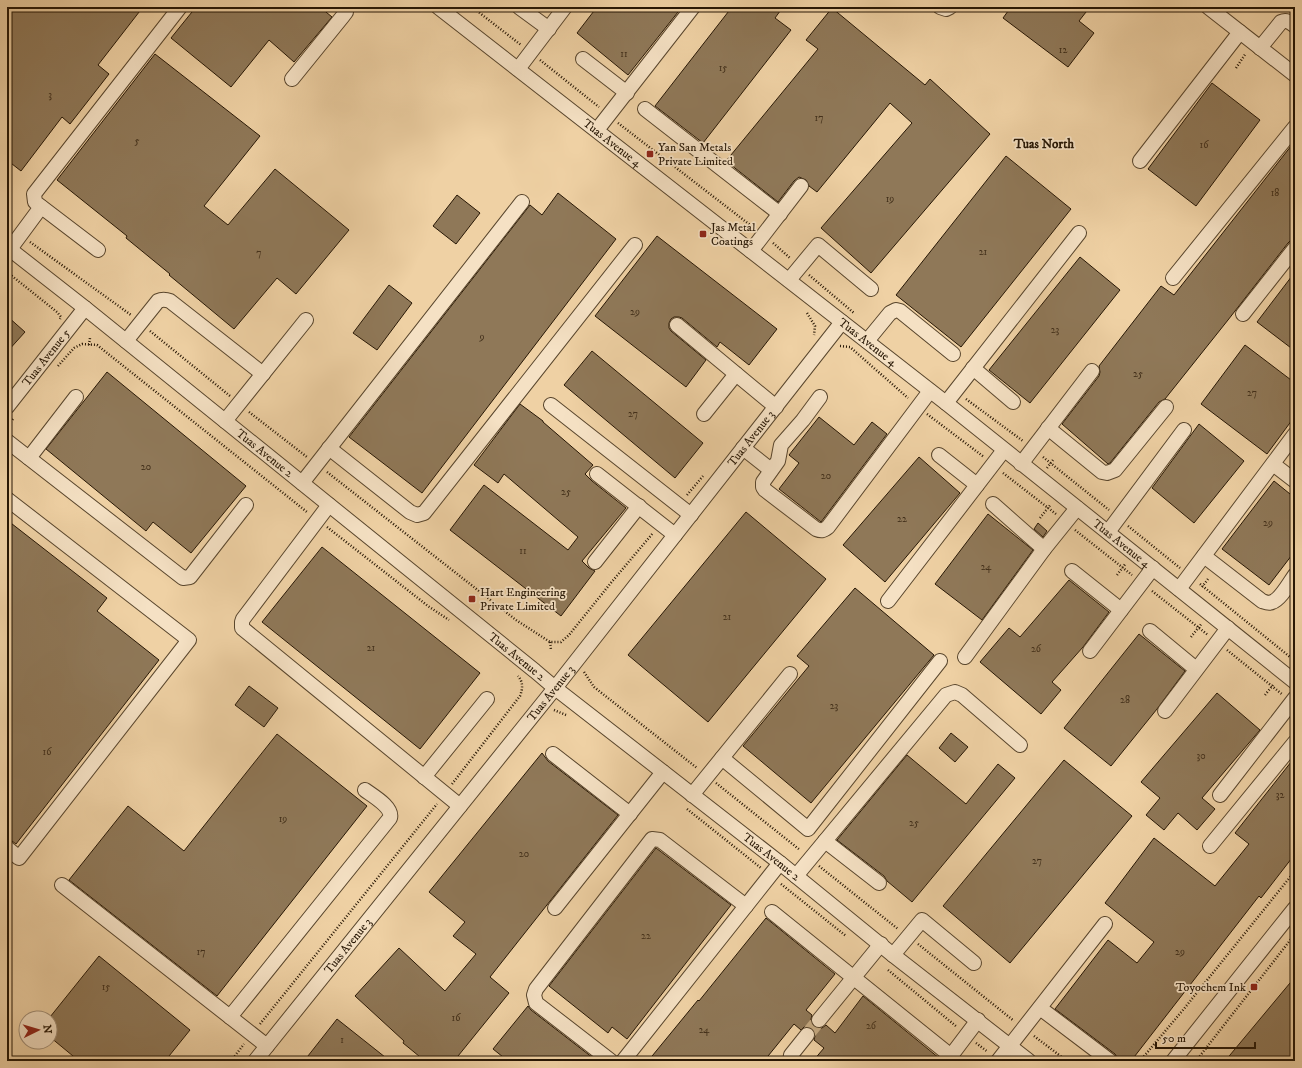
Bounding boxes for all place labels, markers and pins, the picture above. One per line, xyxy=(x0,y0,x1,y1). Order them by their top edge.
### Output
place label: Yan San Metals Private Limited xyxy=(658,140,733,169)
marker: Yan San Metals Private Limited xyxy=(645,149,655,159)
place label: Jas Metal Coatings xyxy=(710,220,756,249)
marker: Jas Metal Coatings xyxy=(698,229,708,239)
place label: Hart Engineering Private Limited xyxy=(480,585,566,614)
marker: Hart Engineering Private Limited xyxy=(467,594,477,604)
place label: Toyochem Ink xyxy=(1176,980,1246,995)
marker: Toyochem Ink xyxy=(1249,982,1259,992)

